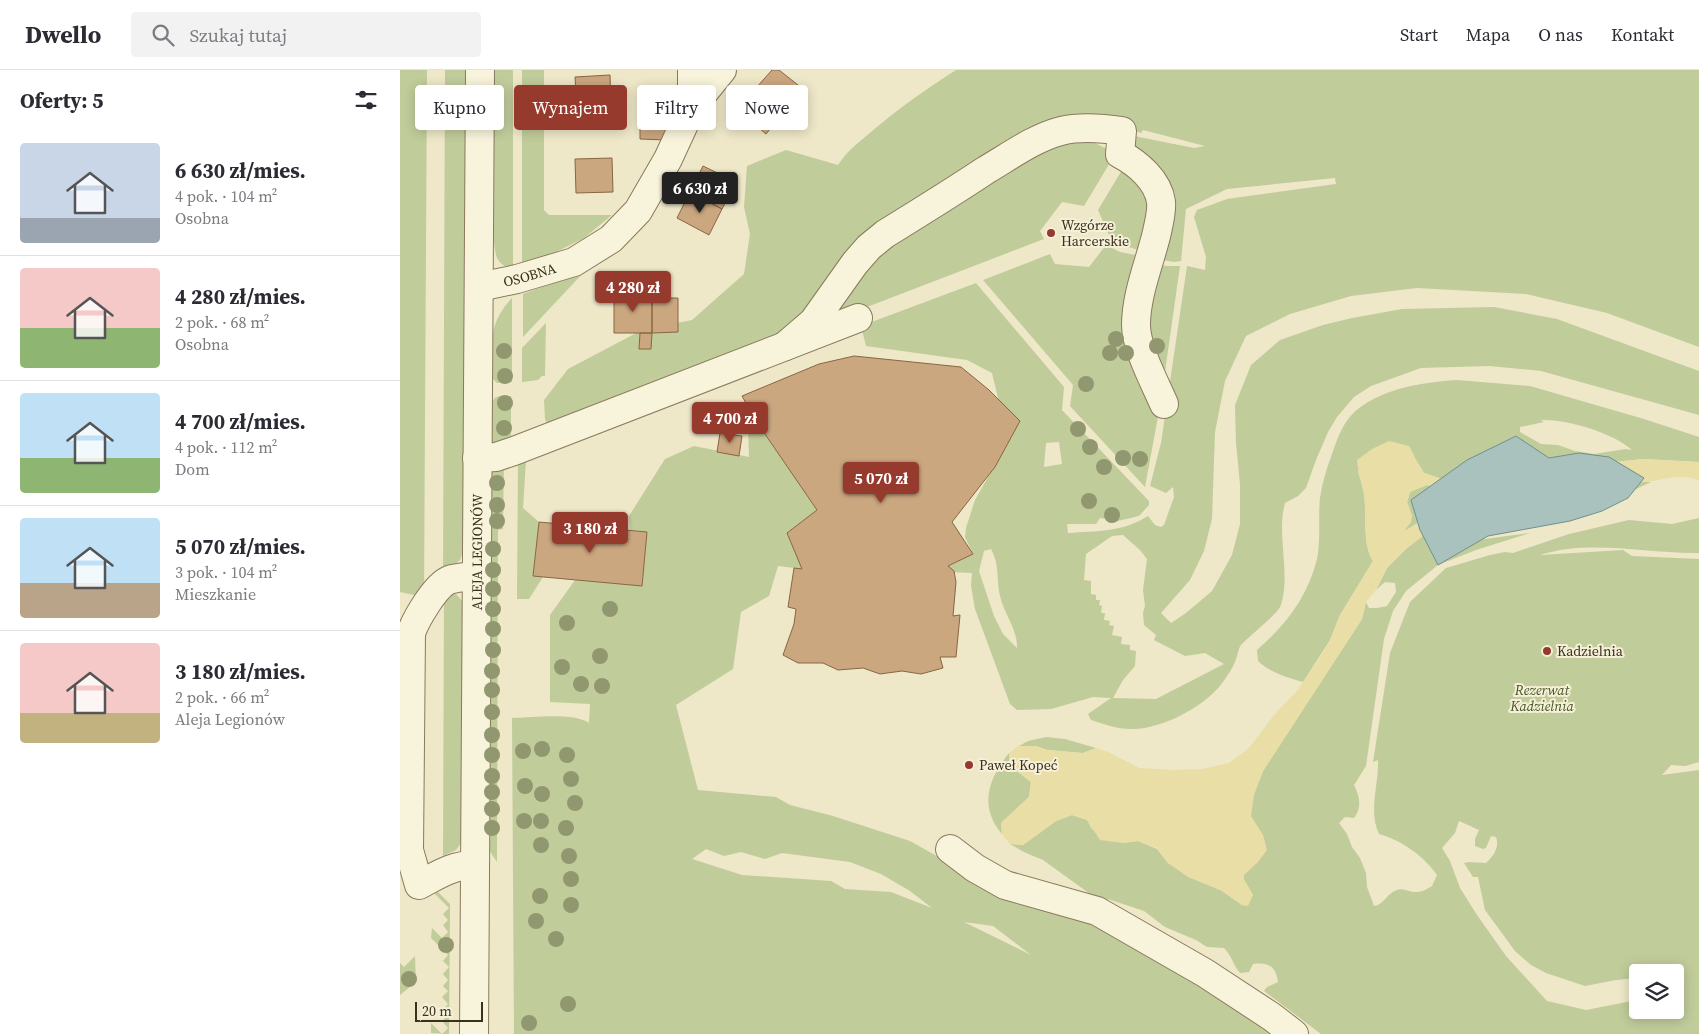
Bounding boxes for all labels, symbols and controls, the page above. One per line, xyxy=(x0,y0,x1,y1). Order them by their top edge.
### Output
search box xyxy=(131,12,481,57)
text: Dwello xyxy=(25,18,101,51)
icon: search xyxy=(149,21,177,49)
text: Szukaj tutaj xyxy=(189,22,287,48)
text: Start xyxy=(1400,22,1438,47)
text: Mapa xyxy=(1466,22,1510,47)
text: O nas xyxy=(1538,22,1583,47)
text: Kontakt xyxy=(1611,22,1674,47)
chip: Kupno xyxy=(415,85,504,130)
chip: Wynajem xyxy=(514,85,627,130)
chip: Filtry xyxy=(637,85,716,130)
chip: Nowe xyxy=(726,85,808,130)
text: Oferty: 5 xyxy=(20,86,103,115)
icon: filters xyxy=(352,86,380,114)
text: 6 630 zł/mies. xyxy=(175,156,306,185)
icon: home xyxy=(60,163,120,223)
pin: 6 630 zł xyxy=(648,172,752,214)
text: 6 630 zł xyxy=(673,177,727,199)
text: 4 pok. · 104 m² xyxy=(175,185,277,207)
text: Osobna xyxy=(175,207,229,229)
place label: Wzgórze Harcerskie xyxy=(1061,215,1129,251)
marker: Wzgórze Harcerskie xyxy=(1045,227,1057,239)
street label: OSOBNA xyxy=(501,258,559,292)
pin: 4 280 zł xyxy=(581,270,685,313)
text: 4 280 zł xyxy=(606,276,660,298)
text: 4 280 zł/mies. xyxy=(175,282,306,311)
icon: home xyxy=(60,288,120,348)
text: 2 pok. · 68 m² xyxy=(175,311,269,333)
text: Osobna xyxy=(175,333,229,355)
pin: 4 700 zł xyxy=(678,402,782,444)
text: 4 700 zł/mies. xyxy=(175,407,306,436)
text: 4 700 zł xyxy=(703,407,757,429)
icon: home xyxy=(60,413,120,473)
text: 4 pok. · 112 m² xyxy=(175,436,277,458)
text: Dom xyxy=(175,458,210,480)
pin: 5 070 zł xyxy=(829,462,933,504)
text: 5 070 zł xyxy=(854,467,908,489)
street label: ALEJA LEGIONÓW xyxy=(467,493,487,610)
pin: 3 180 zł xyxy=(538,512,642,554)
text: 3 180 zł xyxy=(563,517,617,539)
text: 5 070 zł/mies. xyxy=(175,532,306,561)
icon: home xyxy=(60,538,120,598)
text: 3 pok. · 104 m² xyxy=(175,561,277,583)
text: Mieszkanie xyxy=(175,583,256,605)
place label: Kadzielnia xyxy=(1557,641,1624,661)
marker: Kadzielnia xyxy=(1541,645,1553,657)
text: 3 180 zł/mies. xyxy=(175,657,306,686)
icon: home xyxy=(60,663,120,723)
park label: Rezerwat Kadzielnia xyxy=(1509,680,1574,716)
text: 2 pok. · 66 m² xyxy=(175,686,269,708)
text: Aleja Legionów xyxy=(175,708,285,730)
place label: Paweł Kopeć xyxy=(979,755,1058,775)
marker: Paweł Kopeć xyxy=(963,759,975,771)
map controls xyxy=(1629,964,1684,1019)
button: layers xyxy=(1629,964,1684,1019)
scale bar xyxy=(415,999,482,1022)
text: 20 m xyxy=(422,1001,452,1021)

